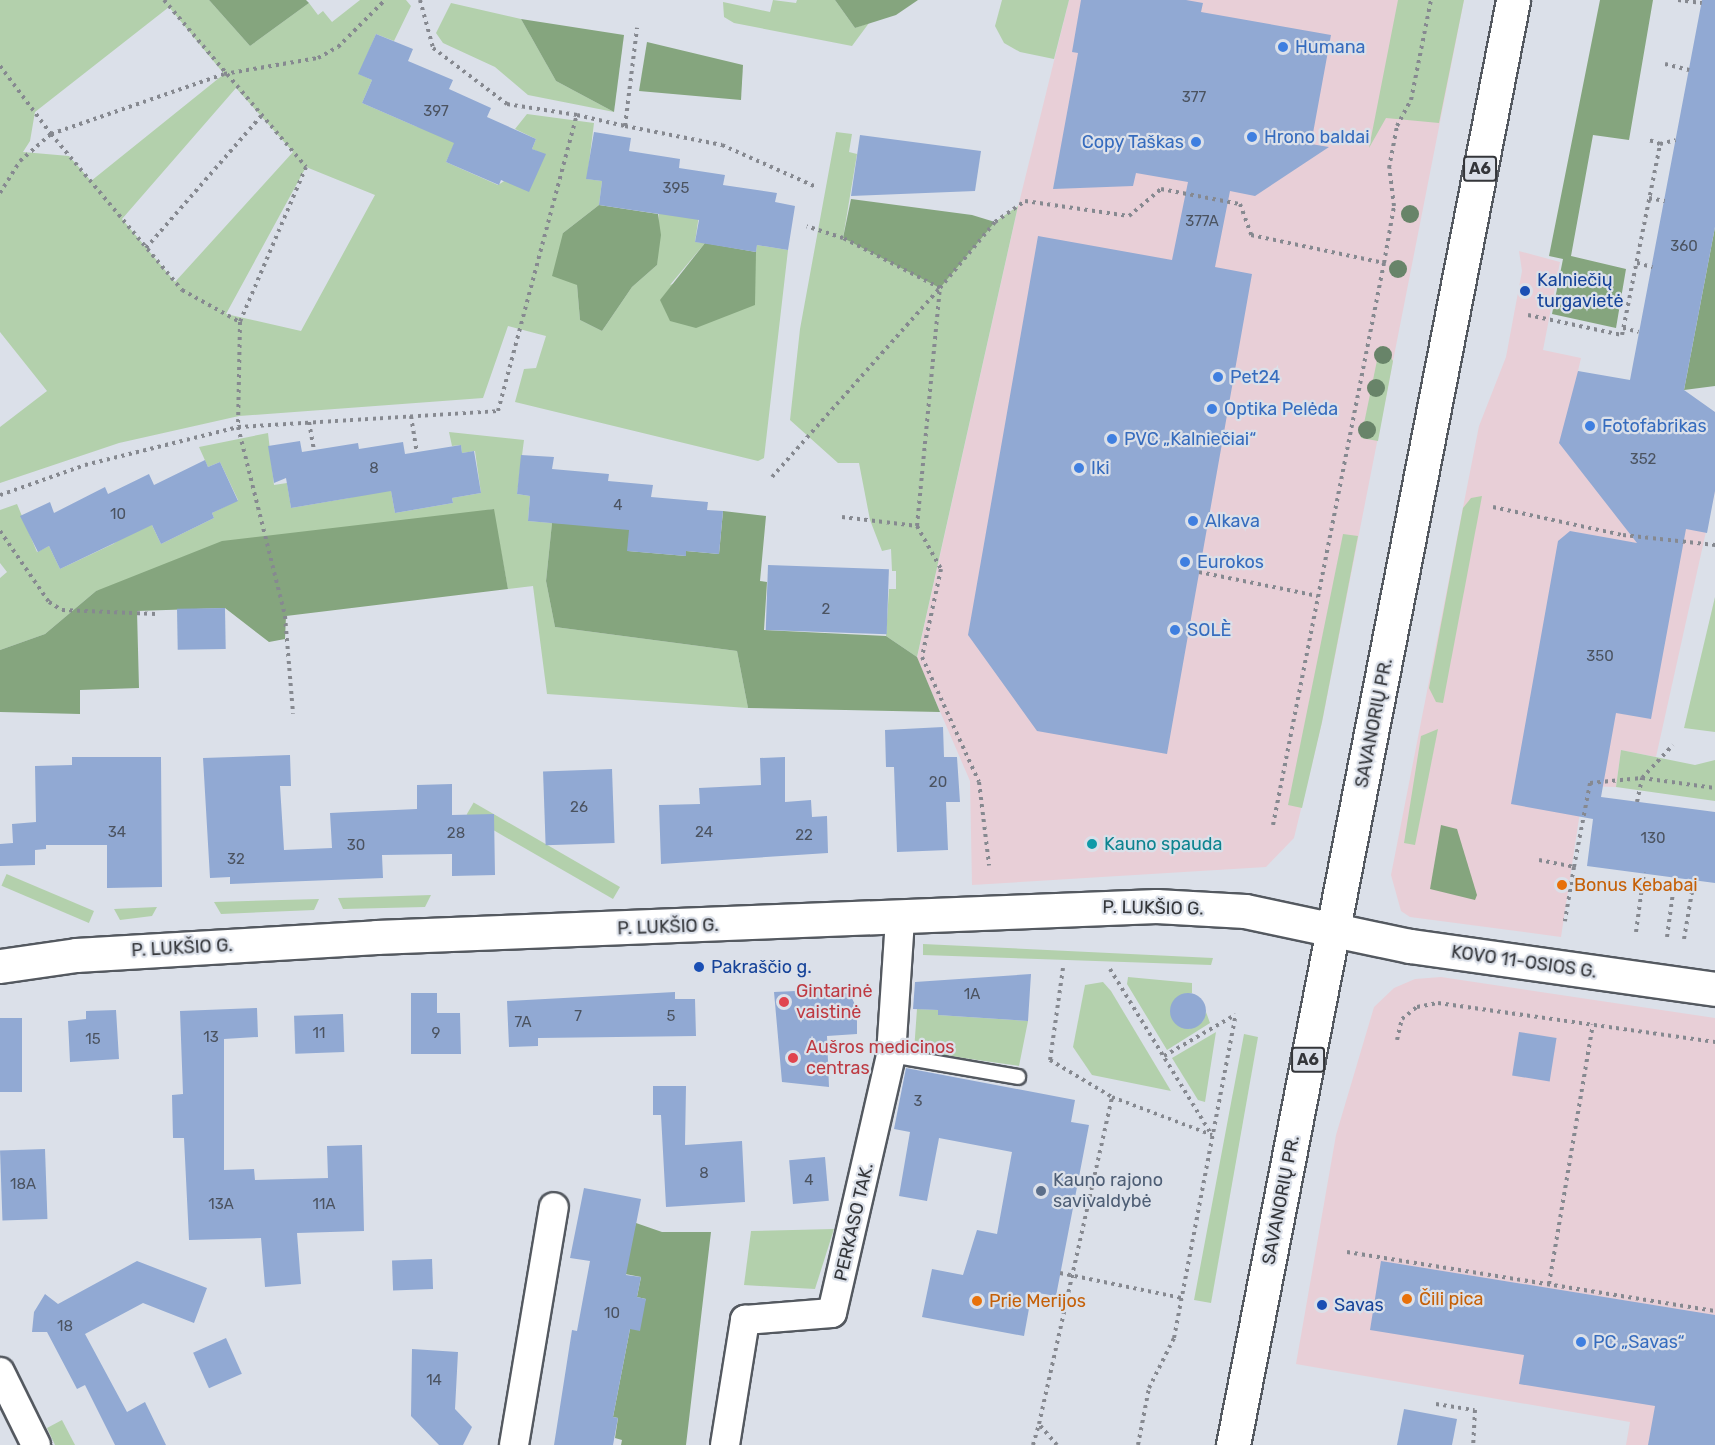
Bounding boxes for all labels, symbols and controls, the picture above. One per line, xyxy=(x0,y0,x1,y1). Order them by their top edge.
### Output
place label: Humana xyxy=(1295,36,1365,58)
marker: Humana xyxy=(1276,40,1290,54)
house number: 377 xyxy=(1182,89,1206,107)
house number: 397 xyxy=(423,103,449,121)
place label: Hrono baldai xyxy=(1264,126,1370,148)
marker: Hrono baldai xyxy=(1245,130,1259,144)
place label: Copy Taškas xyxy=(1081,131,1184,153)
marker: Copy Taškas xyxy=(1189,135,1203,149)
road number: A6 xyxy=(1462,156,1498,182)
house number: 395 xyxy=(663,180,689,198)
house number: 377A xyxy=(1185,213,1219,231)
house number: 360 xyxy=(1670,238,1698,256)
place label: Kalniečių turgavietė xyxy=(1537,270,1623,312)
marker: Kalniečių turgavietė xyxy=(1518,284,1532,298)
place label: Pet24 xyxy=(1230,366,1280,388)
marker: Pet24 xyxy=(1211,370,1225,384)
place label: Optika Pelėda xyxy=(1224,398,1338,420)
marker: Optika Pelėda xyxy=(1205,402,1219,416)
place label: Fotofabrikas xyxy=(1602,415,1707,437)
marker: Fotofabrikas xyxy=(1583,419,1597,433)
place label: PVC „Kalniečiai“ xyxy=(1124,428,1256,450)
marker: PVC „Kalniečiai“ xyxy=(1105,432,1119,446)
house number: 352 xyxy=(1630,451,1656,469)
place label: Iki xyxy=(1091,457,1110,479)
house number: 8 xyxy=(369,460,379,478)
marker: Iki xyxy=(1072,461,1086,475)
house number: 4 xyxy=(613,497,623,515)
house number: 10 xyxy=(110,506,126,524)
place label: Alkava xyxy=(1205,510,1260,532)
marker: Alkava xyxy=(1186,514,1200,528)
place label: Eurokos xyxy=(1197,551,1264,573)
marker: Eurokos xyxy=(1178,555,1192,569)
house number: 2 xyxy=(822,601,830,619)
place label: SOLÈ xyxy=(1187,619,1231,641)
marker: SOLÈ xyxy=(1168,623,1182,637)
house number: 350 xyxy=(1586,648,1614,666)
street label: SAVANORIŲ PR. xyxy=(1351,656,1397,790)
house number: 20 xyxy=(929,774,947,792)
house number: 26 xyxy=(570,799,588,817)
house number: 34 xyxy=(108,824,126,842)
house number: 24 xyxy=(695,824,713,842)
house number: 28 xyxy=(447,825,465,843)
house number: 22 xyxy=(795,827,813,845)
house number: 130 xyxy=(1641,830,1665,848)
place label: Kauno spauda xyxy=(1104,833,1222,855)
house number: 30 xyxy=(347,837,365,855)
marker: Kauno spauda xyxy=(1085,837,1099,851)
house number: 32 xyxy=(227,851,245,869)
place label: Bonus Kebabai xyxy=(1574,874,1698,896)
marker: Bonus Kebabai xyxy=(1555,878,1569,892)
street label: P. LUKŠIO G. xyxy=(1102,896,1204,920)
street label: P. LUKŠIO G. xyxy=(617,914,719,940)
street label: P. LUKŠIO G. xyxy=(131,935,233,961)
street label: KOVO 11-OSIOS G. xyxy=(1450,941,1598,983)
place label: Pakraščio g. xyxy=(711,956,812,978)
marker: Pakraščio g. xyxy=(692,960,706,974)
place label: Gintarinė vaistinė xyxy=(796,981,873,1024)
house number: 1A xyxy=(964,986,980,1004)
marker: Gintarinė vaistinė xyxy=(777,995,791,1009)
house number: 7 xyxy=(574,1008,582,1026)
house number: 5 xyxy=(667,1008,675,1026)
house number: 7A xyxy=(515,1014,531,1032)
house number: 11 xyxy=(313,1025,325,1043)
house number: 9 xyxy=(432,1025,440,1043)
house number: 13 xyxy=(203,1029,219,1047)
house number: 15 xyxy=(85,1031,101,1049)
place label: Aušros medicinos centras xyxy=(806,1037,954,1080)
road number: A6 xyxy=(1290,1047,1326,1073)
marker: Aušros medicinos centras xyxy=(784,1049,802,1067)
house number: 3 xyxy=(913,1093,923,1111)
street label: SAVANORIŲ PR. xyxy=(1258,1133,1304,1267)
street label: PERKASO TAK. xyxy=(830,1161,878,1283)
house number: 8 xyxy=(699,1165,709,1183)
place label: Kauno rajono savivaldybė xyxy=(1053,1170,1163,1212)
house number: 4 xyxy=(804,1172,814,1190)
house number: 18A xyxy=(10,1176,36,1194)
marker: Kauno rajono savivaldybė xyxy=(1034,1184,1048,1198)
house number: 13A xyxy=(208,1196,234,1214)
house number: 11A xyxy=(313,1196,335,1214)
place label: Čili pica xyxy=(1419,1288,1483,1310)
place label: Prie Merijos xyxy=(989,1290,1086,1312)
marker: Čili pica xyxy=(1400,1292,1414,1306)
marker: Prie Merijos xyxy=(970,1294,984,1308)
place label: Savas xyxy=(1334,1294,1384,1316)
marker: Savas xyxy=(1315,1298,1329,1312)
house number: 10 xyxy=(604,1305,620,1323)
house number: 18 xyxy=(57,1318,73,1336)
place label: PC „Savas“ xyxy=(1593,1331,1685,1353)
marker: PC „Savas“ xyxy=(1574,1335,1588,1349)
house number: 14 xyxy=(426,1372,442,1390)

